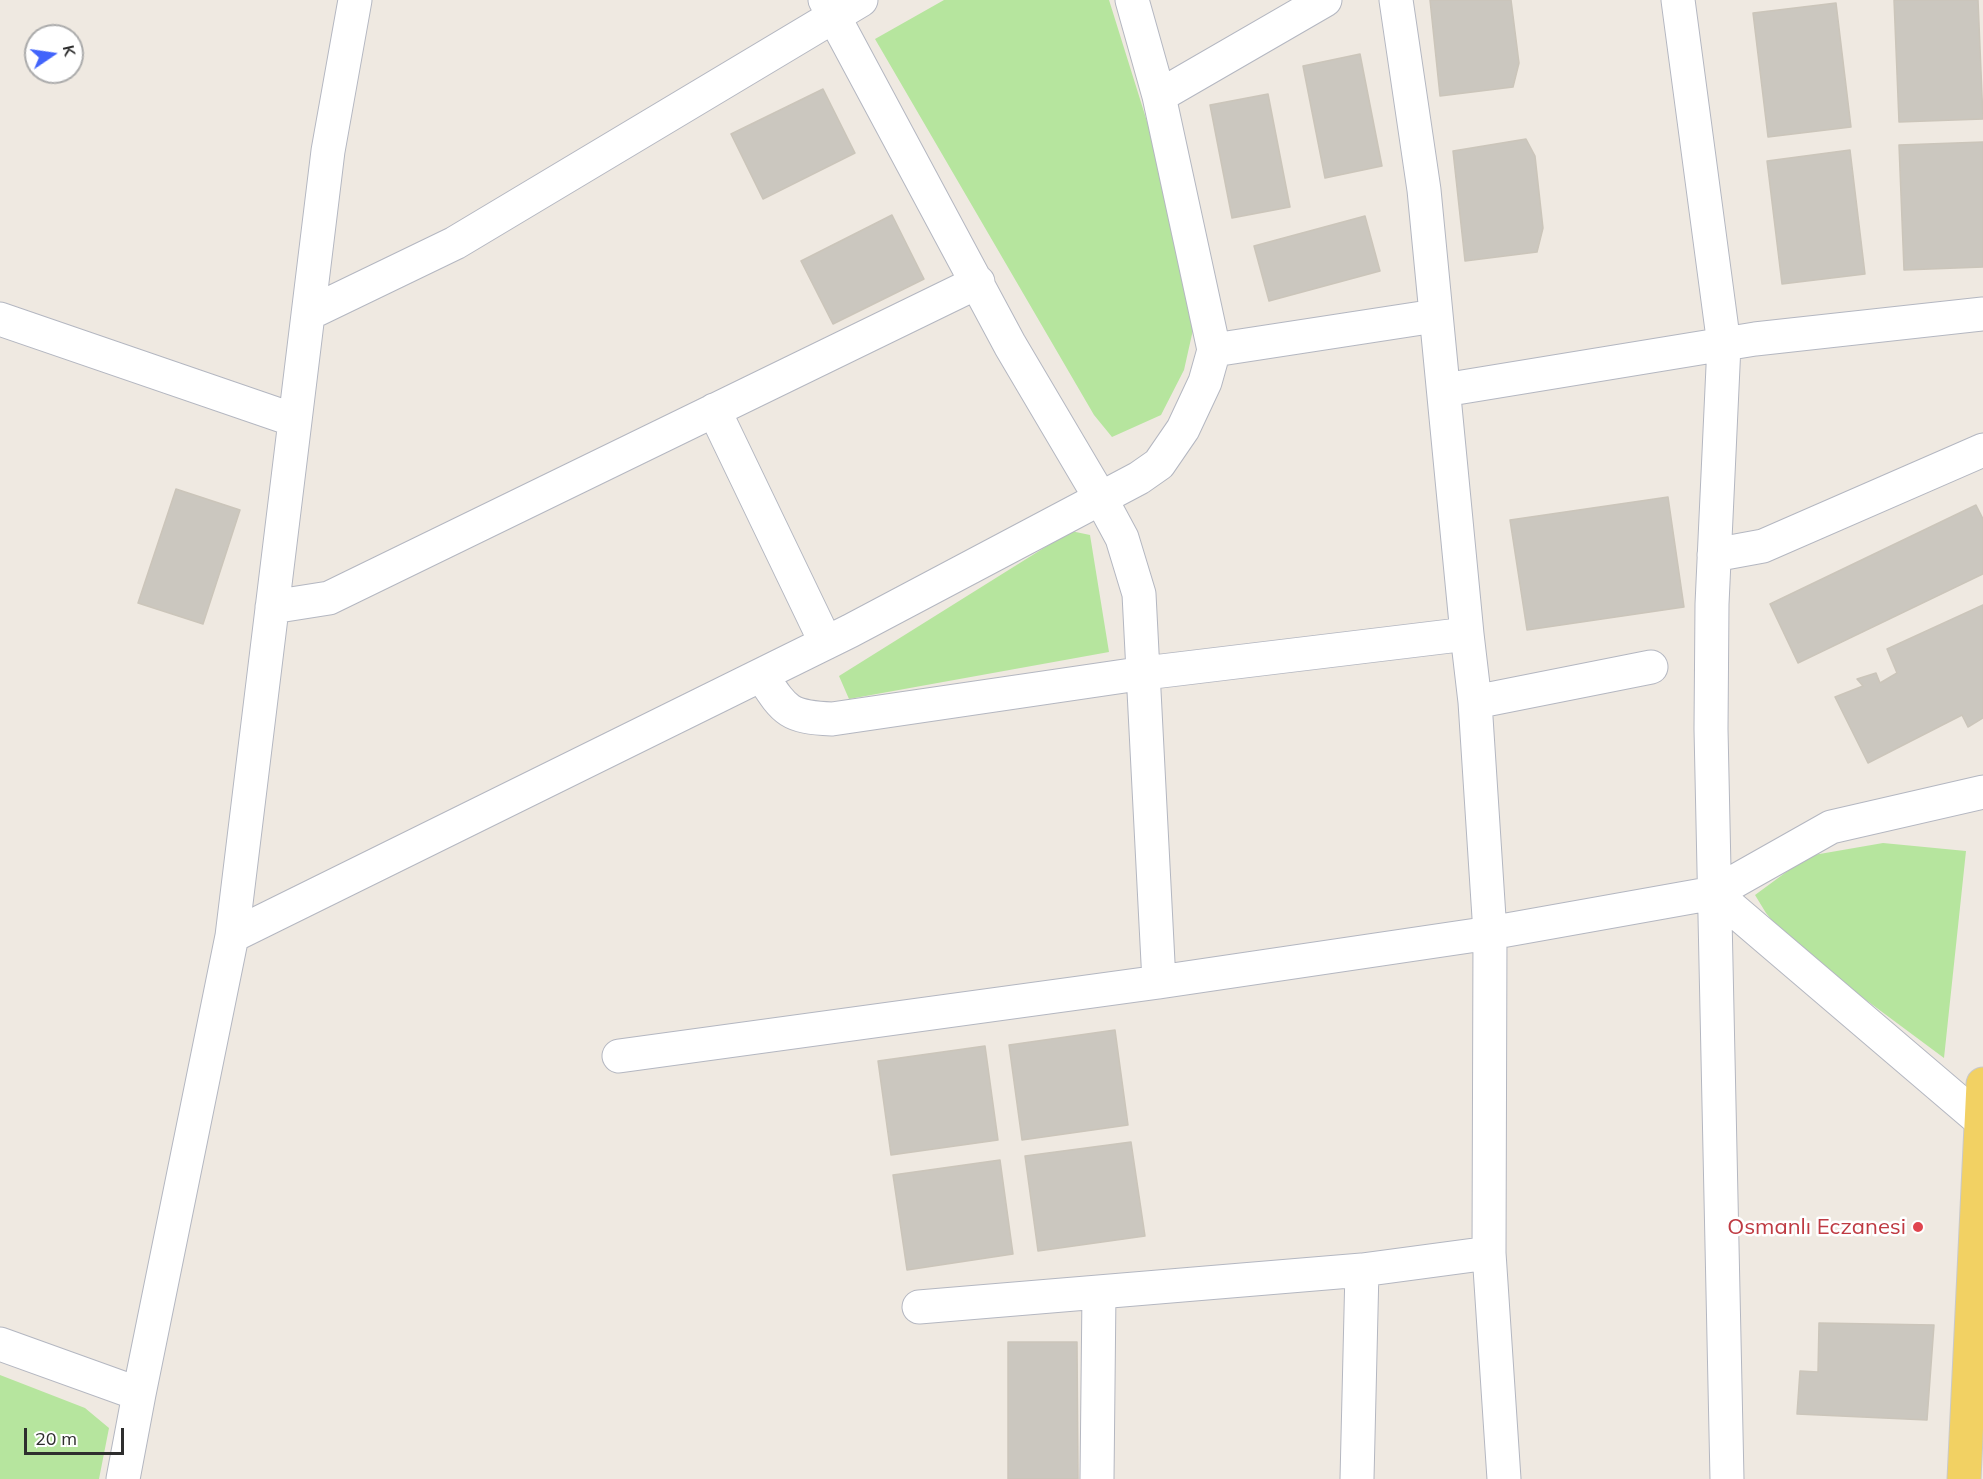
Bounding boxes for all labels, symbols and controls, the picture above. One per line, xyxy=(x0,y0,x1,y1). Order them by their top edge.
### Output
north arrow xyxy=(24,24,84,84)
text: K xyxy=(59,43,81,58)
place label: Osmanlı Eczanesi xyxy=(1727,1214,1906,1240)
marker: Osmanlı Eczanesi xyxy=(1911,1220,1925,1234)
scale bar xyxy=(27,1416,128,1454)
text: 20 m xyxy=(35,1427,77,1450)

